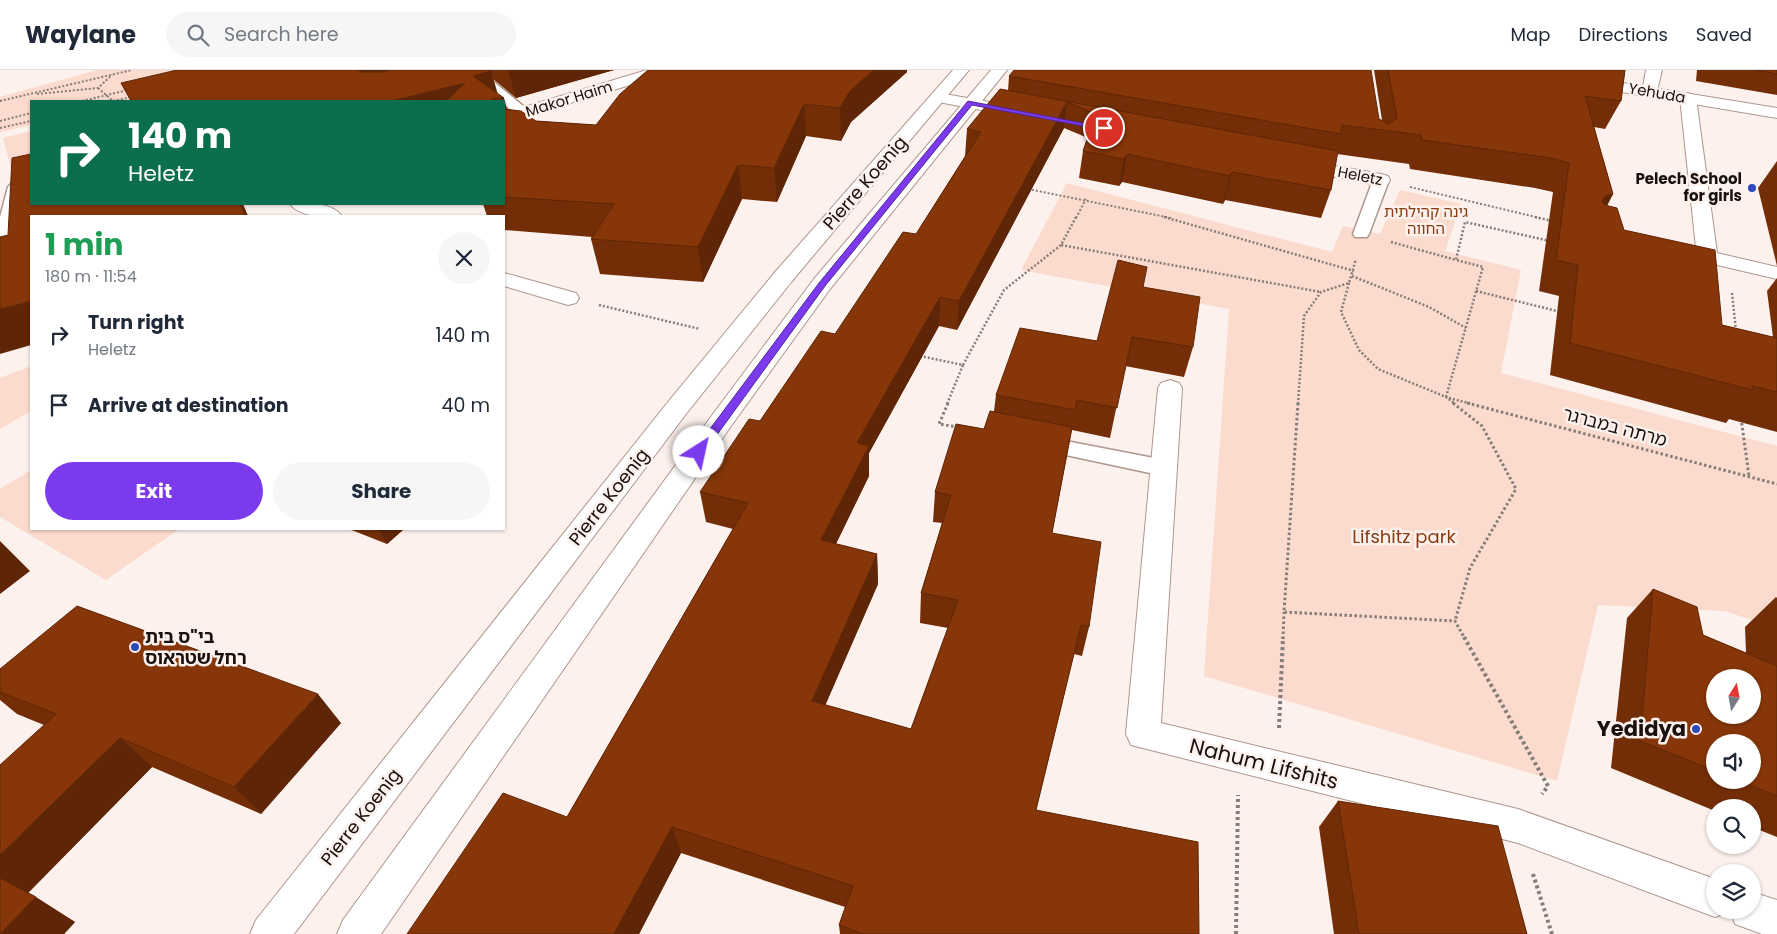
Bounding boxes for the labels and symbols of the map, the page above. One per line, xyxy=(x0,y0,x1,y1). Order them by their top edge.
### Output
street label: Makor Haim xyxy=(523,75,615,122)
street label: Yehuda xyxy=(1627,77,1687,108)
pin xyxy=(1083,107,1125,149)
street label: Pierre Koenig xyxy=(817,130,912,235)
street label: Heletz xyxy=(1336,161,1384,190)
place label: Pelech School for girls xyxy=(1635,168,1742,206)
marker: Pelech School for girls xyxy=(1746,182,1758,194)
park label: גינה קהילתית החווה xyxy=(1384,201,1468,239)
street label: מרתה במברגר xyxy=(1560,401,1670,452)
position arrow xyxy=(672,425,724,477)
street label: Pierre Koenig xyxy=(563,443,654,550)
park label: Lifshitz park xyxy=(1352,524,1456,549)
place label: בי"ס בית רחל שטראוס xyxy=(145,624,247,670)
marker: בי"ס בית רחל שטראוס xyxy=(129,641,141,653)
north arrow xyxy=(1706,669,1761,724)
place label: Yedidya xyxy=(1597,714,1686,743)
marker: Yedidya xyxy=(1690,723,1702,735)
street label: Nahum Lifshits xyxy=(1187,731,1342,796)
street label: Pierre Koenig xyxy=(315,763,406,870)

